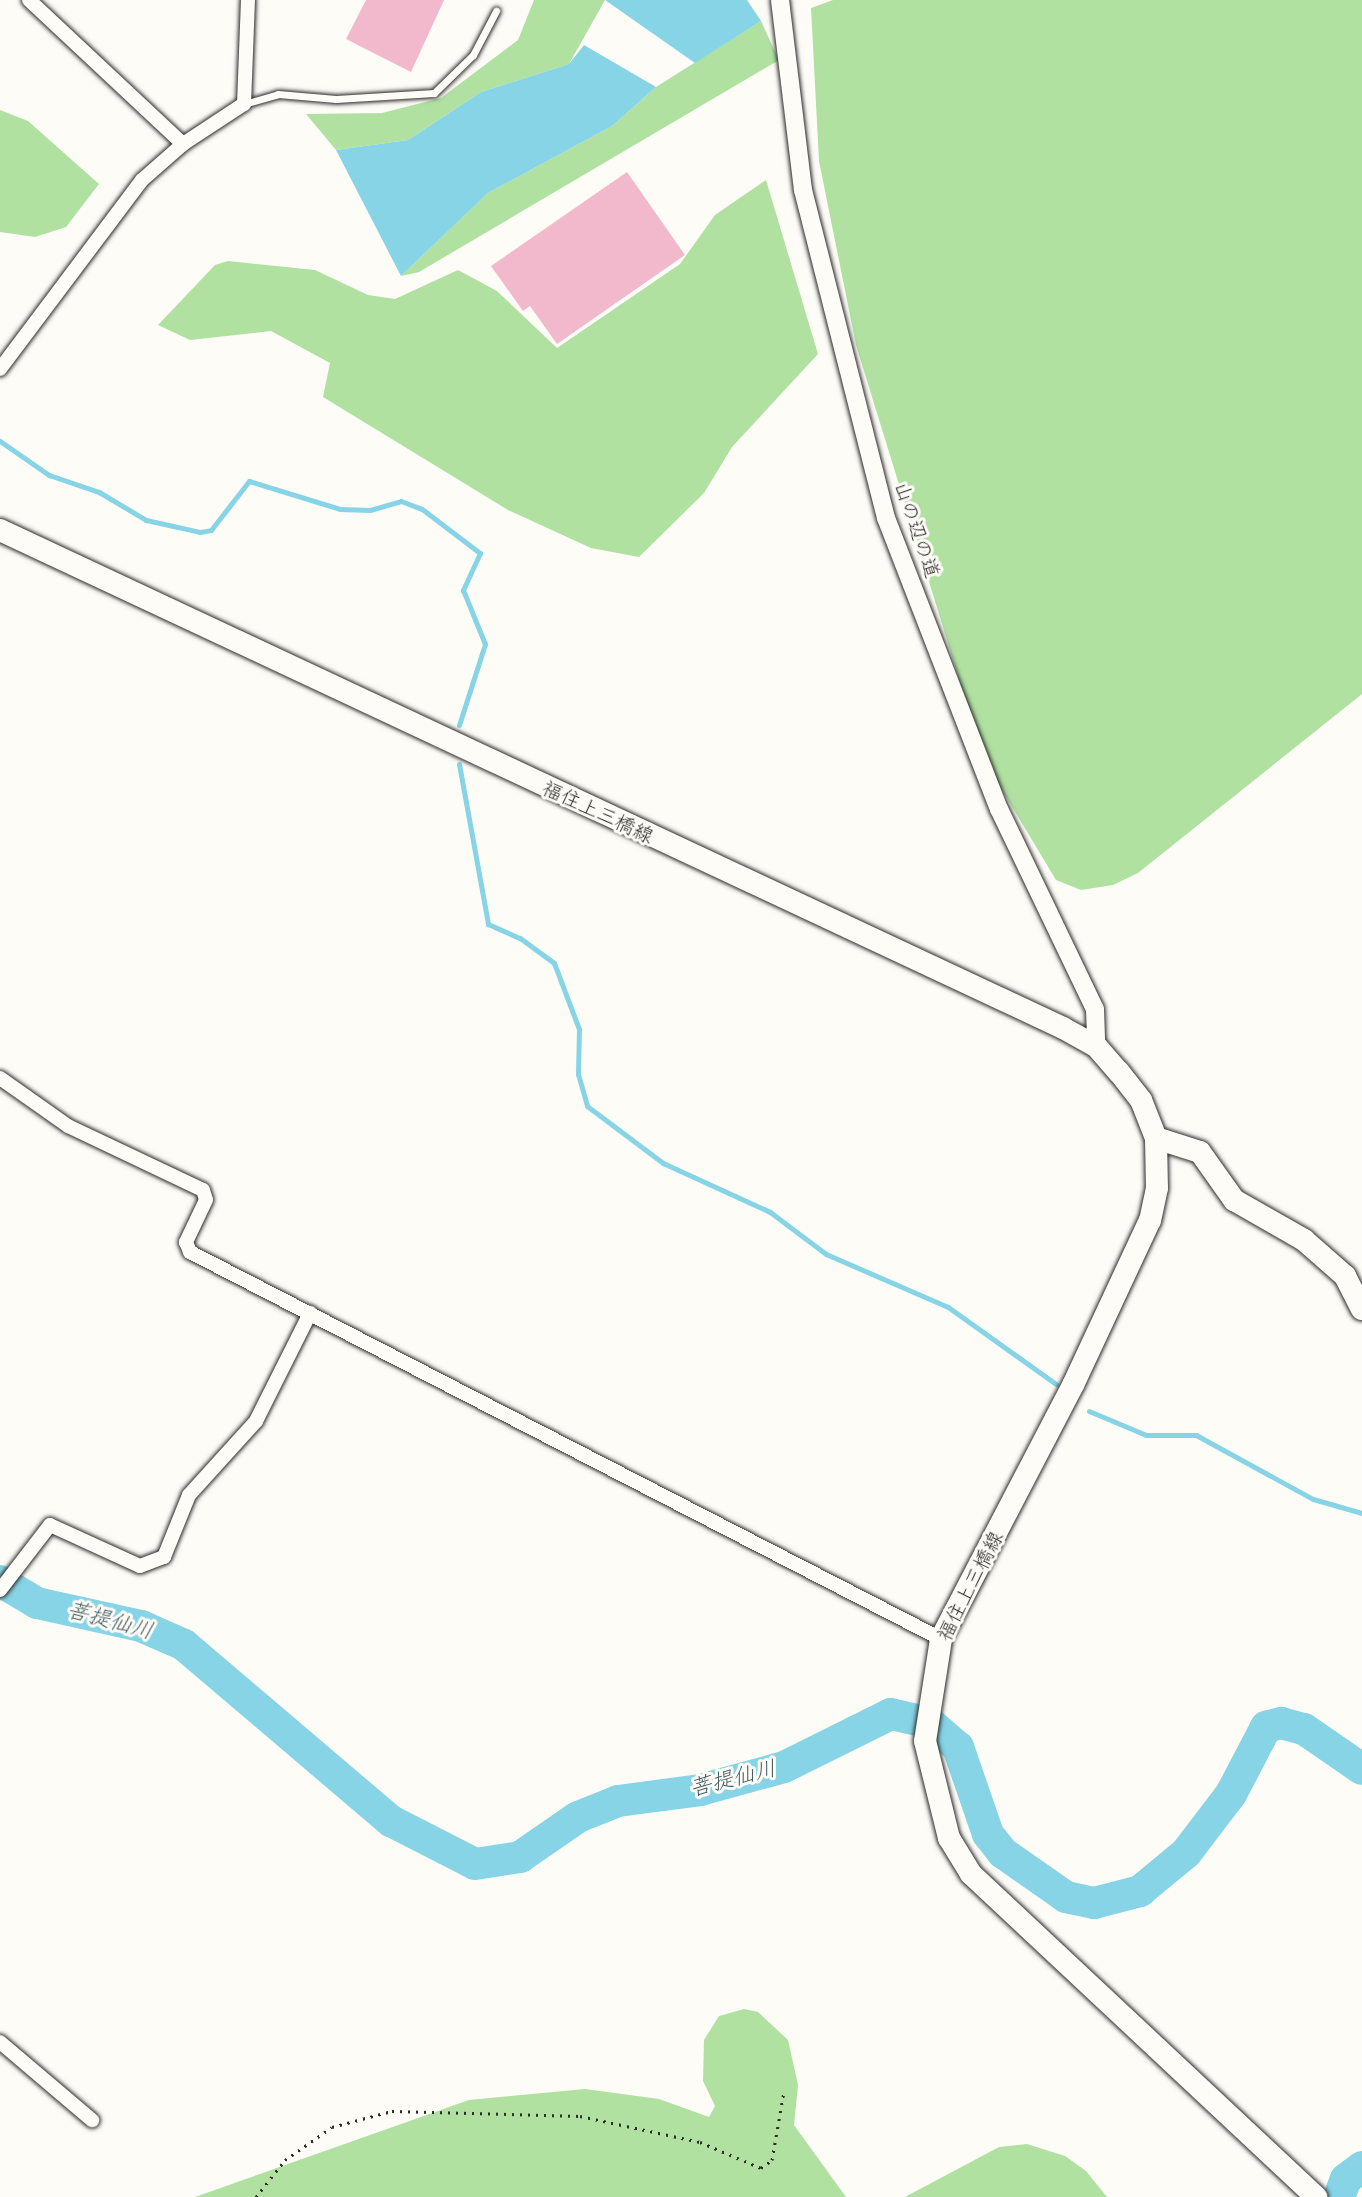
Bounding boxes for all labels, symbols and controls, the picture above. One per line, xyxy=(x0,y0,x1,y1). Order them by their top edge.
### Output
street label: 山の辺の道 xyxy=(889,479,945,581)
street label: 福住上三橋線 xyxy=(539,776,657,848)
street label: 福住上三橋線 xyxy=(932,1527,1008,1645)
water label: 菩提仙川 xyxy=(64,1597,156,1645)
water label: 菩提仙川 xyxy=(687,1756,779,1802)

